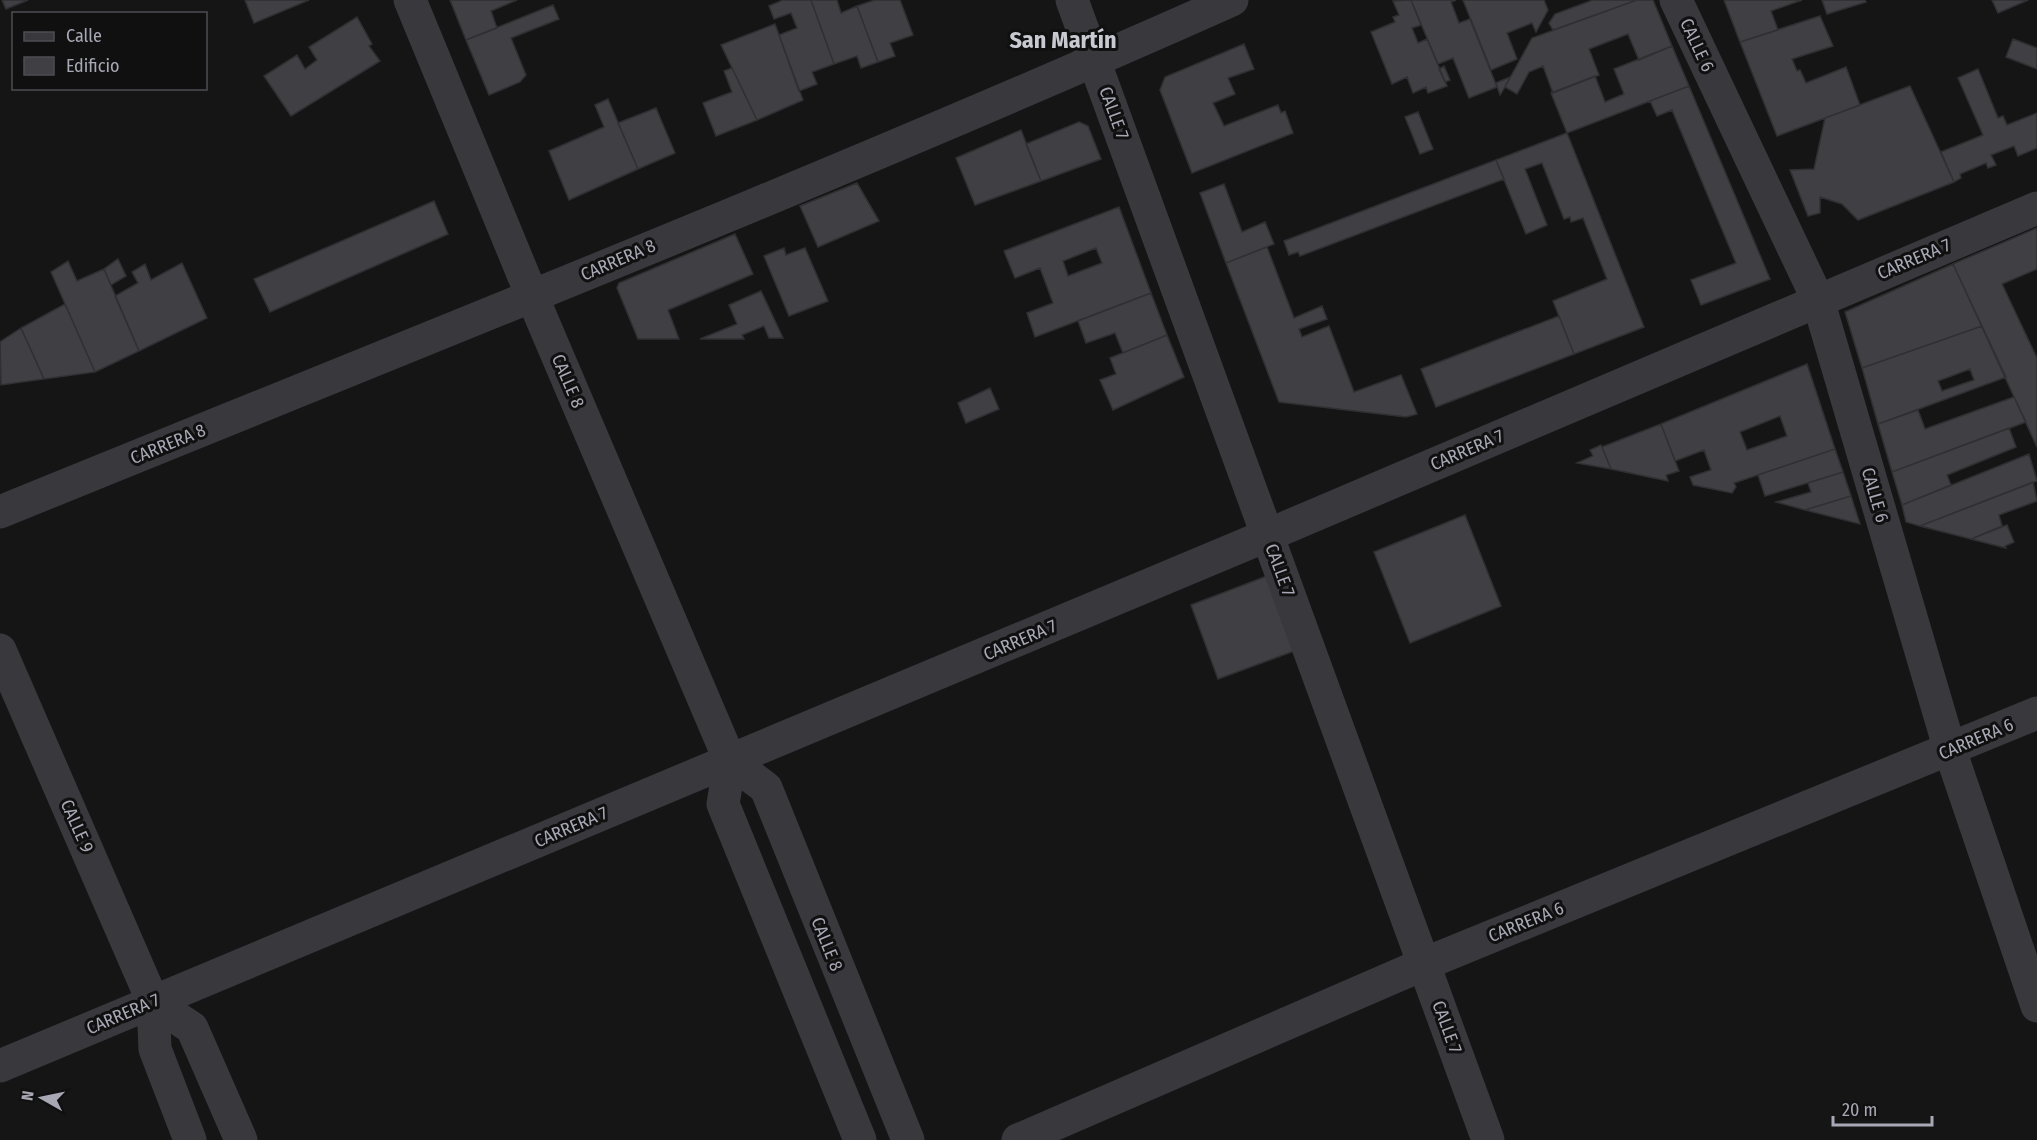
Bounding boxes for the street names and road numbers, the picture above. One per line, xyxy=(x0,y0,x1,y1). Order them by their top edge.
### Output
street label: CALLE 6 xyxy=(1675,15,1719,75)
street label: CALLE 7 xyxy=(1094,84,1134,142)
street label: CARRERA 8 xyxy=(577,234,659,286)
street label: CARRERA 7 xyxy=(1874,234,1954,284)
street label: CALLE 8 xyxy=(547,351,589,411)
street label: CARRERA 8 xyxy=(127,419,209,469)
street label: CARRERA 7 xyxy=(1427,425,1507,475)
street label: CALLE 6 xyxy=(1857,465,1893,525)
street label: CALLE 7 xyxy=(1260,541,1300,599)
street label: CARRERA 7 xyxy=(980,615,1060,665)
street label: CARRERA 6 xyxy=(1935,713,2017,765)
street label: CALLE 9 xyxy=(56,796,98,856)
street label: CARRERA 7 xyxy=(531,802,611,852)
street label: CARRERA 6 xyxy=(1485,897,1567,947)
street label: CALLE 8 xyxy=(806,914,848,974)
street label: CARRERA 7 xyxy=(83,989,163,1039)
street label: CALLE 7 xyxy=(1427,998,1467,1056)

